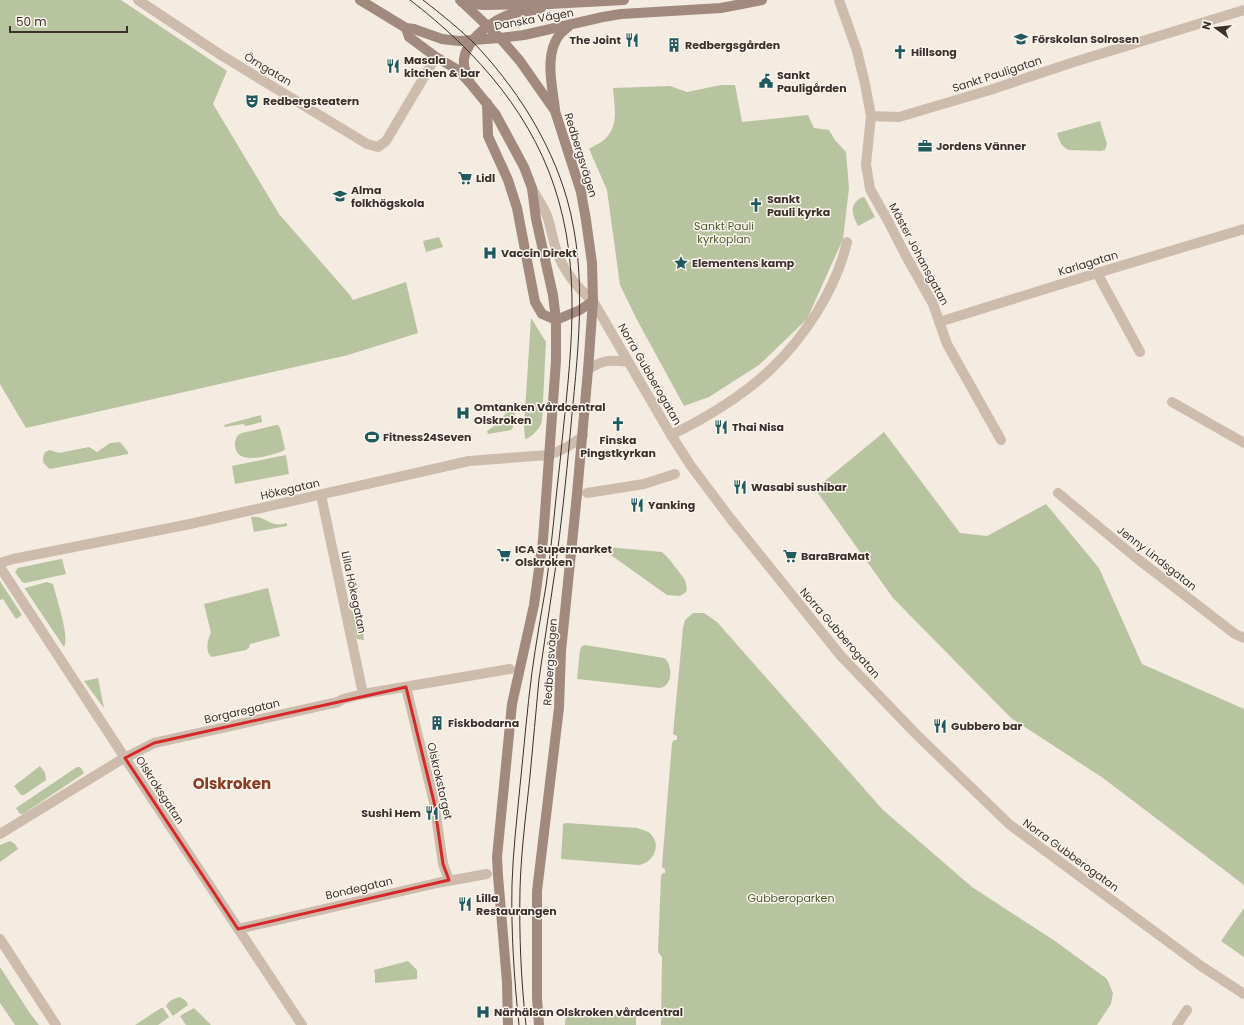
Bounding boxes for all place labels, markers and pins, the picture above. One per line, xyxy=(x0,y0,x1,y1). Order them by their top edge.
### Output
school or university icon: Förskolan Solrosen xyxy=(1013,31,1029,47)
place label: Förskolan Solrosen xyxy=(1032,31,1139,47)
place label: The Joint xyxy=(569,32,622,48)
restaurant icon: The Joint xyxy=(624,32,640,48)
building icon: Redbergsgården xyxy=(666,37,682,53)
place label: Redbergsgården xyxy=(685,37,780,53)
church icon: Hillsong xyxy=(892,44,908,60)
place label: Hillsong xyxy=(911,44,957,60)
place label: Masala kitchen & bar xyxy=(404,52,480,81)
restaurant icon: Masala kitchen & bar xyxy=(385,58,401,74)
place label: Sankt Pauligården xyxy=(777,67,847,96)
public building icon: Sankt Pauligården xyxy=(758,73,774,89)
theatre icon: Redbergsteatern xyxy=(244,93,260,109)
place label: Redbergsteatern xyxy=(263,93,359,109)
office icon: Jordens Vänner xyxy=(917,138,933,154)
place label: Jordens Vänner xyxy=(936,138,1026,154)
supermarket icon: Lidl xyxy=(457,170,473,186)
place label: Lidl xyxy=(476,170,495,186)
place label: Alma folkhögskola xyxy=(351,182,425,211)
school or university icon: Alma folkhögskola xyxy=(332,188,348,204)
place label: Sankt Pauli kyrka xyxy=(767,191,830,220)
church icon: Sankt Pauli kyrka xyxy=(748,197,764,213)
hospital icon: Vaccin Direkt xyxy=(482,245,498,261)
place label: Vaccin Direkt xyxy=(501,245,577,261)
place icon: Elementens kamp xyxy=(673,255,689,271)
place label: Elementens kamp xyxy=(692,255,795,271)
place label: Omtanken Vårdcentral Olskroken xyxy=(474,399,605,428)
hospital icon: Omtanken Vårdcentral Olskroken xyxy=(455,405,471,421)
church icon: Finska Pingstkyrkan xyxy=(610,416,626,432)
restaurant icon: Thai Nisa xyxy=(713,419,729,435)
place label: Thai Nisa xyxy=(732,419,784,435)
sports icon: Fitness24Seven xyxy=(364,429,380,445)
place label: Fitness24Seven xyxy=(383,429,472,445)
place label: Finska Pingstkyrkan xyxy=(580,432,656,461)
restaurant icon: Wasabi sushibar xyxy=(732,479,748,495)
place label: Wasabi sushibar xyxy=(751,479,847,495)
restaurant icon: Yanking xyxy=(629,497,645,513)
place label: Yanking xyxy=(648,497,695,513)
place label: ICA Supermarket Olskroken xyxy=(515,541,613,570)
supermarket icon: ICA Supermarket Olskroken xyxy=(496,547,512,563)
supermarket icon: BaraBraMat xyxy=(782,548,798,564)
place label: BaraBraMat xyxy=(801,548,870,564)
building icon: Fiskbodarna xyxy=(429,715,445,731)
place label: Fiskbodarna xyxy=(448,715,519,731)
restaurant icon: Gubbero bar xyxy=(932,718,948,734)
place label: Gubbero bar xyxy=(951,718,1022,734)
place label: Sushi Hem xyxy=(361,805,421,821)
restaurant icon: Sushi Hem xyxy=(424,805,440,821)
place label: Lilla Restaurangen xyxy=(476,890,557,919)
restaurant icon: Lilla Restaurangen xyxy=(457,896,473,912)
hospital icon: Närhälsan Olskroken vårdcentral xyxy=(475,1004,491,1020)
place label: Närhälsan Olskroken vårdcentral xyxy=(494,1004,683,1020)

